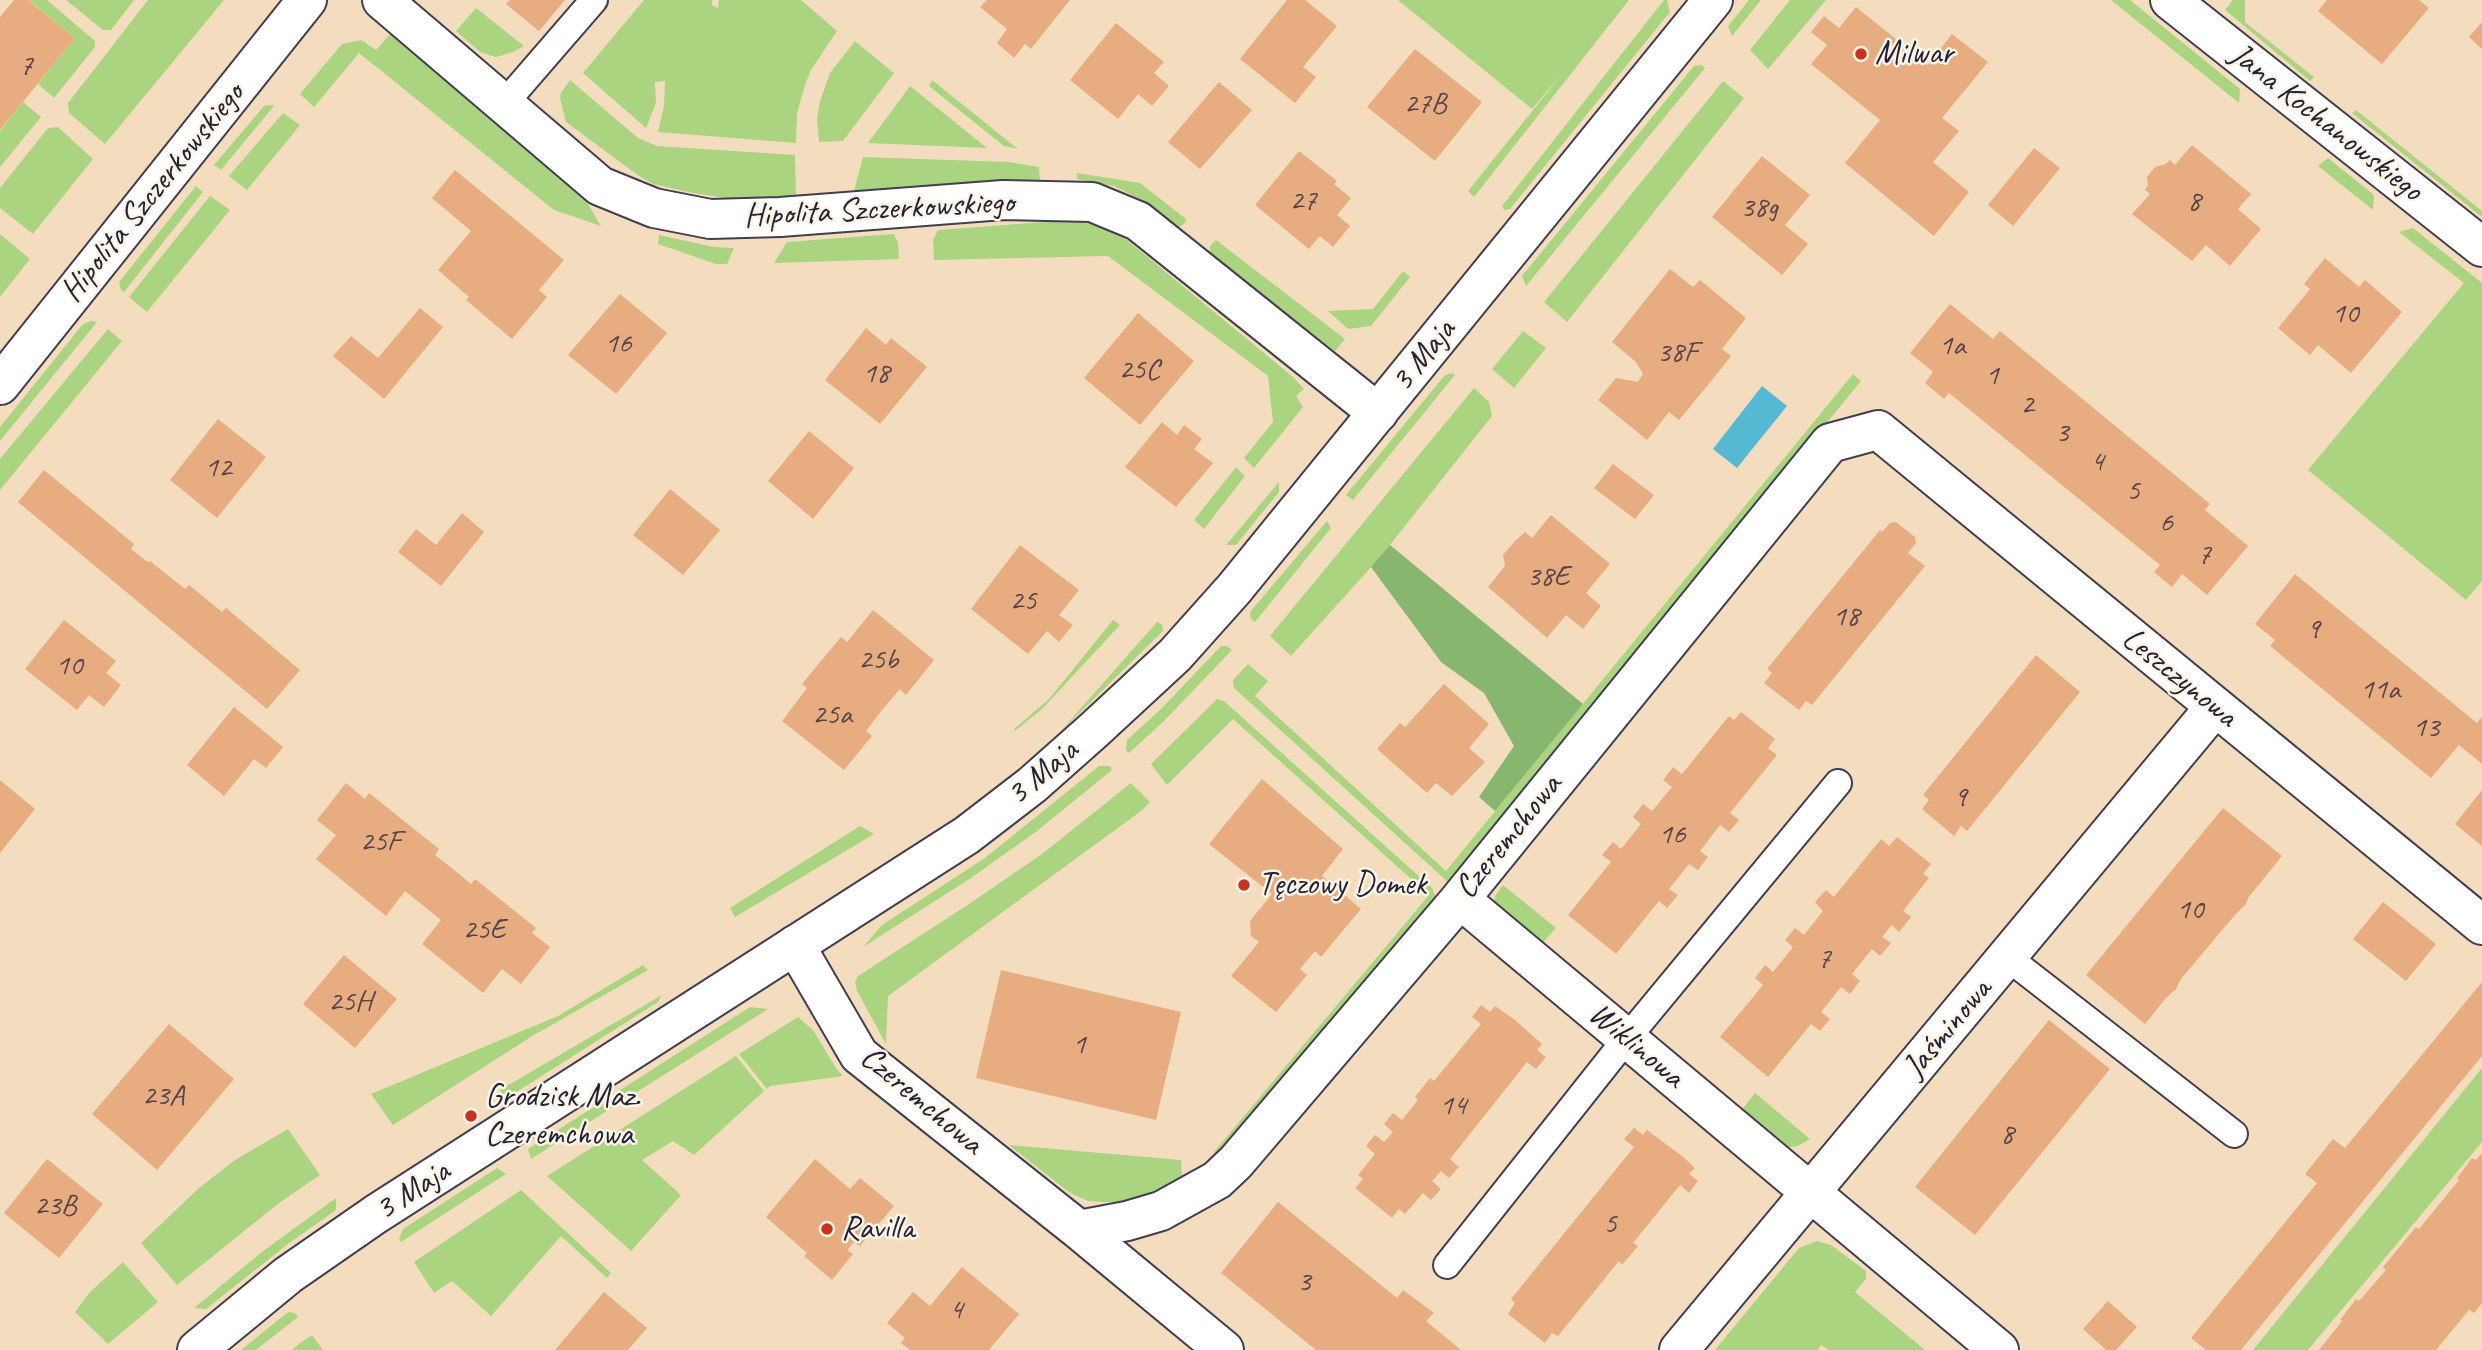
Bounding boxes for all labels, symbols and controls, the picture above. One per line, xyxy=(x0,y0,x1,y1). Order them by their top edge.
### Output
place label: Milwar xyxy=(1875,34,1953,74)
street label: Jana Kochanowskiego xyxy=(2222,35,2430,211)
marker: Milwar xyxy=(1853,46,1869,62)
house number: 7 xyxy=(19,48,33,84)
street label: Hipolita Szczerkowskiego xyxy=(53,76,253,310)
house number: 27B xyxy=(1404,86,1446,122)
street label: Hipolita Szczerkowskiego xyxy=(743,183,1015,237)
house number: 27 xyxy=(1290,183,1316,219)
house number: 8 xyxy=(2187,184,2201,220)
house number: 38g xyxy=(1740,190,1778,226)
house number: 10 xyxy=(2332,296,2358,332)
street label: 3 Maja xyxy=(1383,312,1465,400)
house number: 16 xyxy=(605,326,631,362)
house number: 1a xyxy=(1939,328,1965,364)
house number: 38F xyxy=(1657,335,1697,371)
house number: 25C xyxy=(1118,352,1160,388)
house number: 18 xyxy=(863,356,889,392)
house number: 1 xyxy=(1985,358,1999,394)
house number: 2 xyxy=(2020,387,2034,423)
house number: 3 xyxy=(2055,415,2069,451)
house number: 4 xyxy=(2090,444,2104,480)
house number: 12 xyxy=(205,450,231,486)
house number: 5 xyxy=(2126,473,2140,509)
house number: 6 xyxy=(2159,505,2173,541)
house number: 7 xyxy=(2197,537,2211,573)
house number: 38E xyxy=(1527,559,1569,595)
house number: 25 xyxy=(1010,583,1036,619)
house number: 18 xyxy=(1833,599,1859,635)
house number: 9 xyxy=(2306,612,2320,648)
street label: Leszczynowa xyxy=(2113,620,2245,736)
house number: 25b xyxy=(858,642,898,678)
house number: 10 xyxy=(56,648,82,684)
house number: 11a xyxy=(2360,672,2400,708)
house number: 25a xyxy=(812,697,852,733)
house number: 13 xyxy=(2413,710,2439,746)
street label: 3 Maja xyxy=(999,732,1087,814)
street label: Czeremchowa xyxy=(1447,767,1571,907)
house number: 9 xyxy=(1953,780,1967,816)
house number: 16 xyxy=(1659,817,1685,853)
house number: 25F xyxy=(360,824,400,860)
place label: Tęczowy Domek xyxy=(1258,865,1426,905)
marker: Tęczowy Domek xyxy=(1236,877,1252,893)
house number: 10 xyxy=(2177,892,2203,928)
house number: 25E xyxy=(463,912,505,948)
house number: 7 xyxy=(1817,941,1831,977)
street label: Jaśminowa xyxy=(1895,971,2001,1087)
house number: 25H xyxy=(328,984,372,1020)
street label: Wiklinowa xyxy=(1580,995,1692,1097)
house number: 1 xyxy=(1072,1027,1086,1063)
street label: Czeremchowa xyxy=(851,1038,991,1164)
place label: Grodzisk Maz. Czeremchowa xyxy=(485,1077,641,1155)
house number: 23A xyxy=(142,1078,184,1114)
house number: 14 xyxy=(1440,1088,1466,1124)
marker: Grodzisk Maz. Czeremchowa xyxy=(463,1108,479,1124)
house number: 8 xyxy=(2000,1117,2014,1153)
street label: 3 Maja xyxy=(368,1152,458,1230)
house number: 23B xyxy=(34,1188,76,1224)
house number: 5 xyxy=(1603,1206,1617,1242)
place label: Ravilla xyxy=(841,1209,914,1249)
marker: Ravilla xyxy=(819,1221,835,1237)
house number: 3 xyxy=(1297,1264,1311,1300)
house number: 4 xyxy=(949,1292,963,1328)

